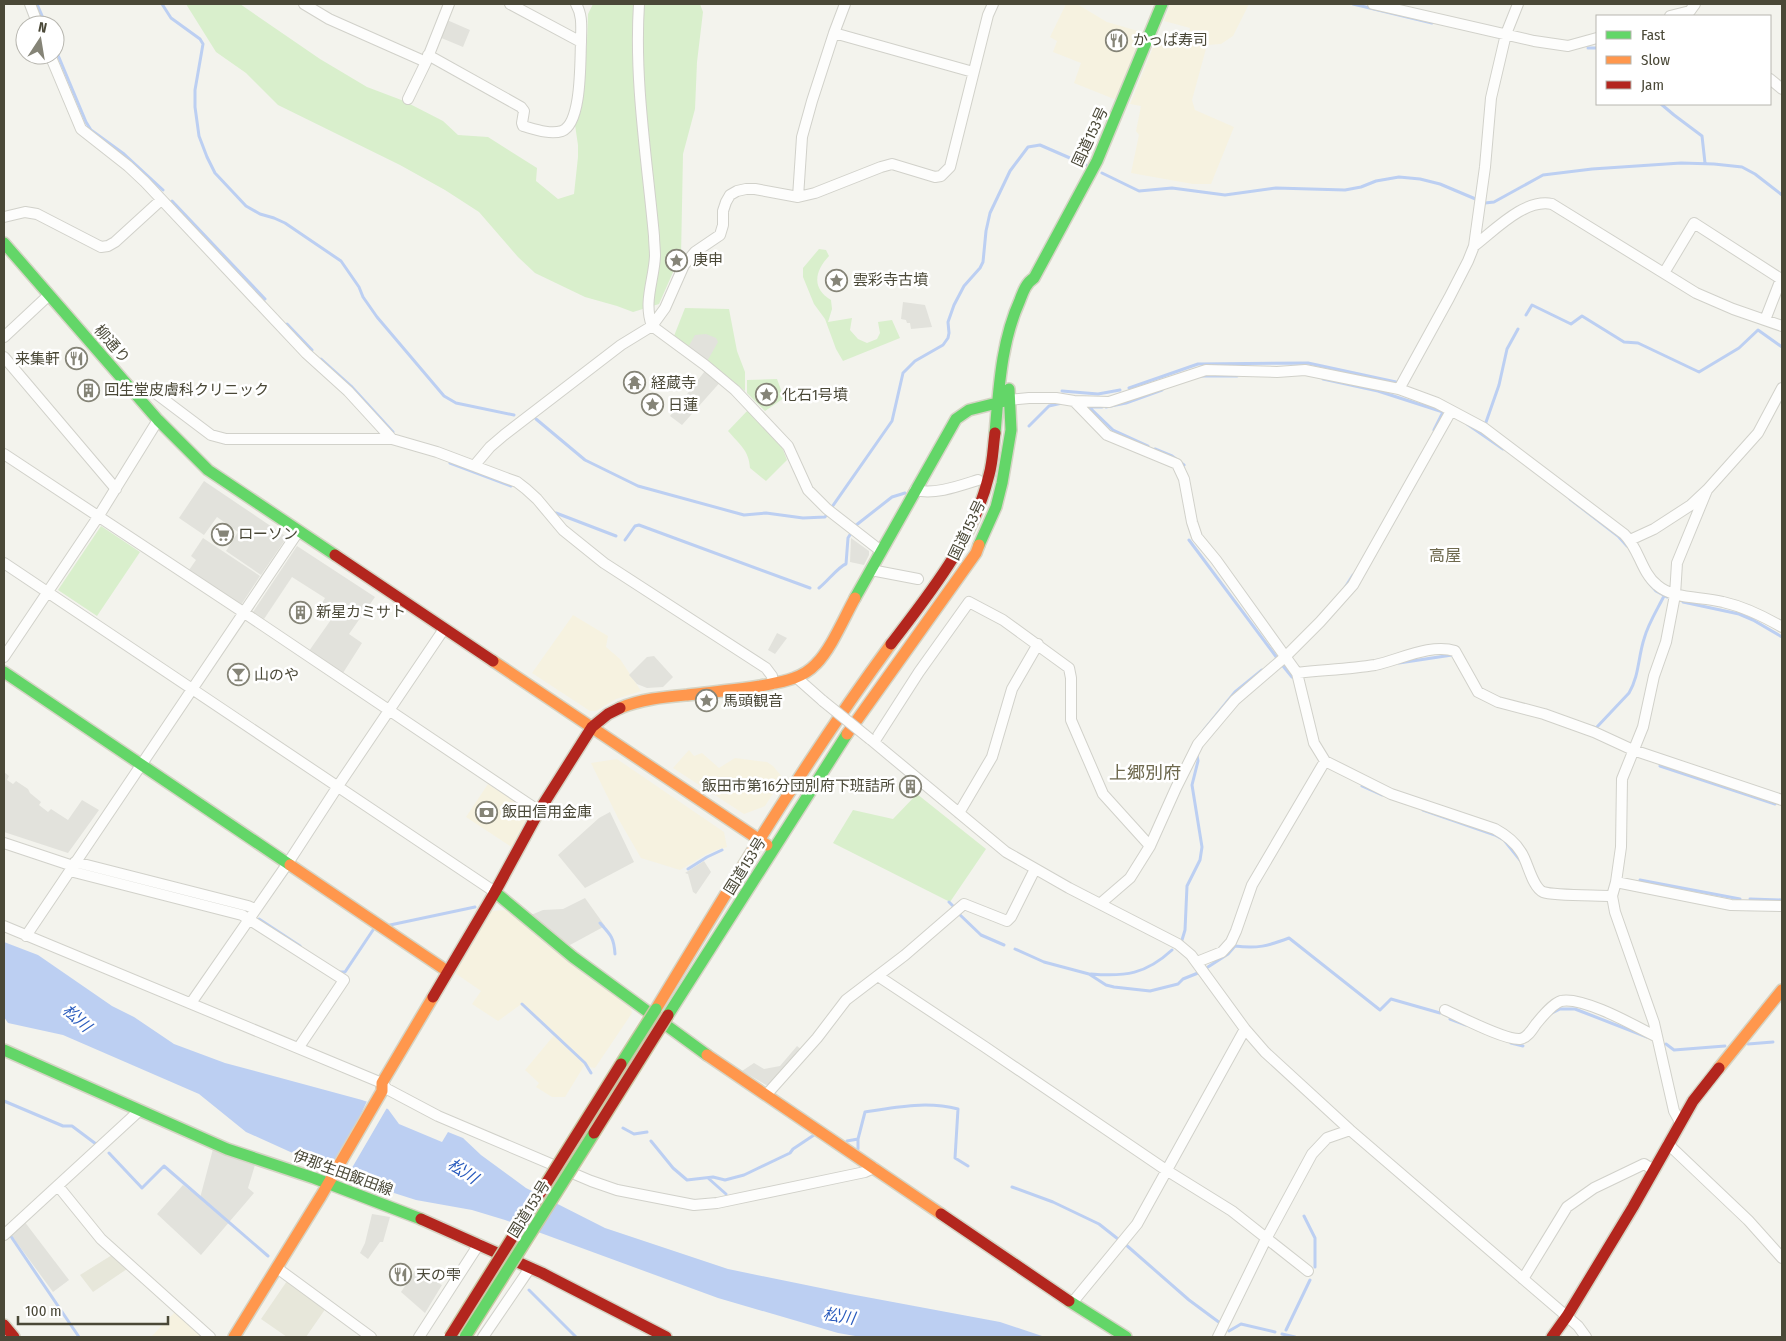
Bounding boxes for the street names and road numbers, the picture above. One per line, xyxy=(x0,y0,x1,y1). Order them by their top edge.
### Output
street label: 国道153号 xyxy=(1068,104,1112,170)
street label: 柳通り xyxy=(90,321,134,367)
street label: 国道153号 xyxy=(945,497,989,563)
street label: 国道153号 xyxy=(720,834,770,898)
street label: 伊那生田飯田線 xyxy=(291,1147,395,1199)
street label: 国道153号 xyxy=(504,1177,554,1241)

